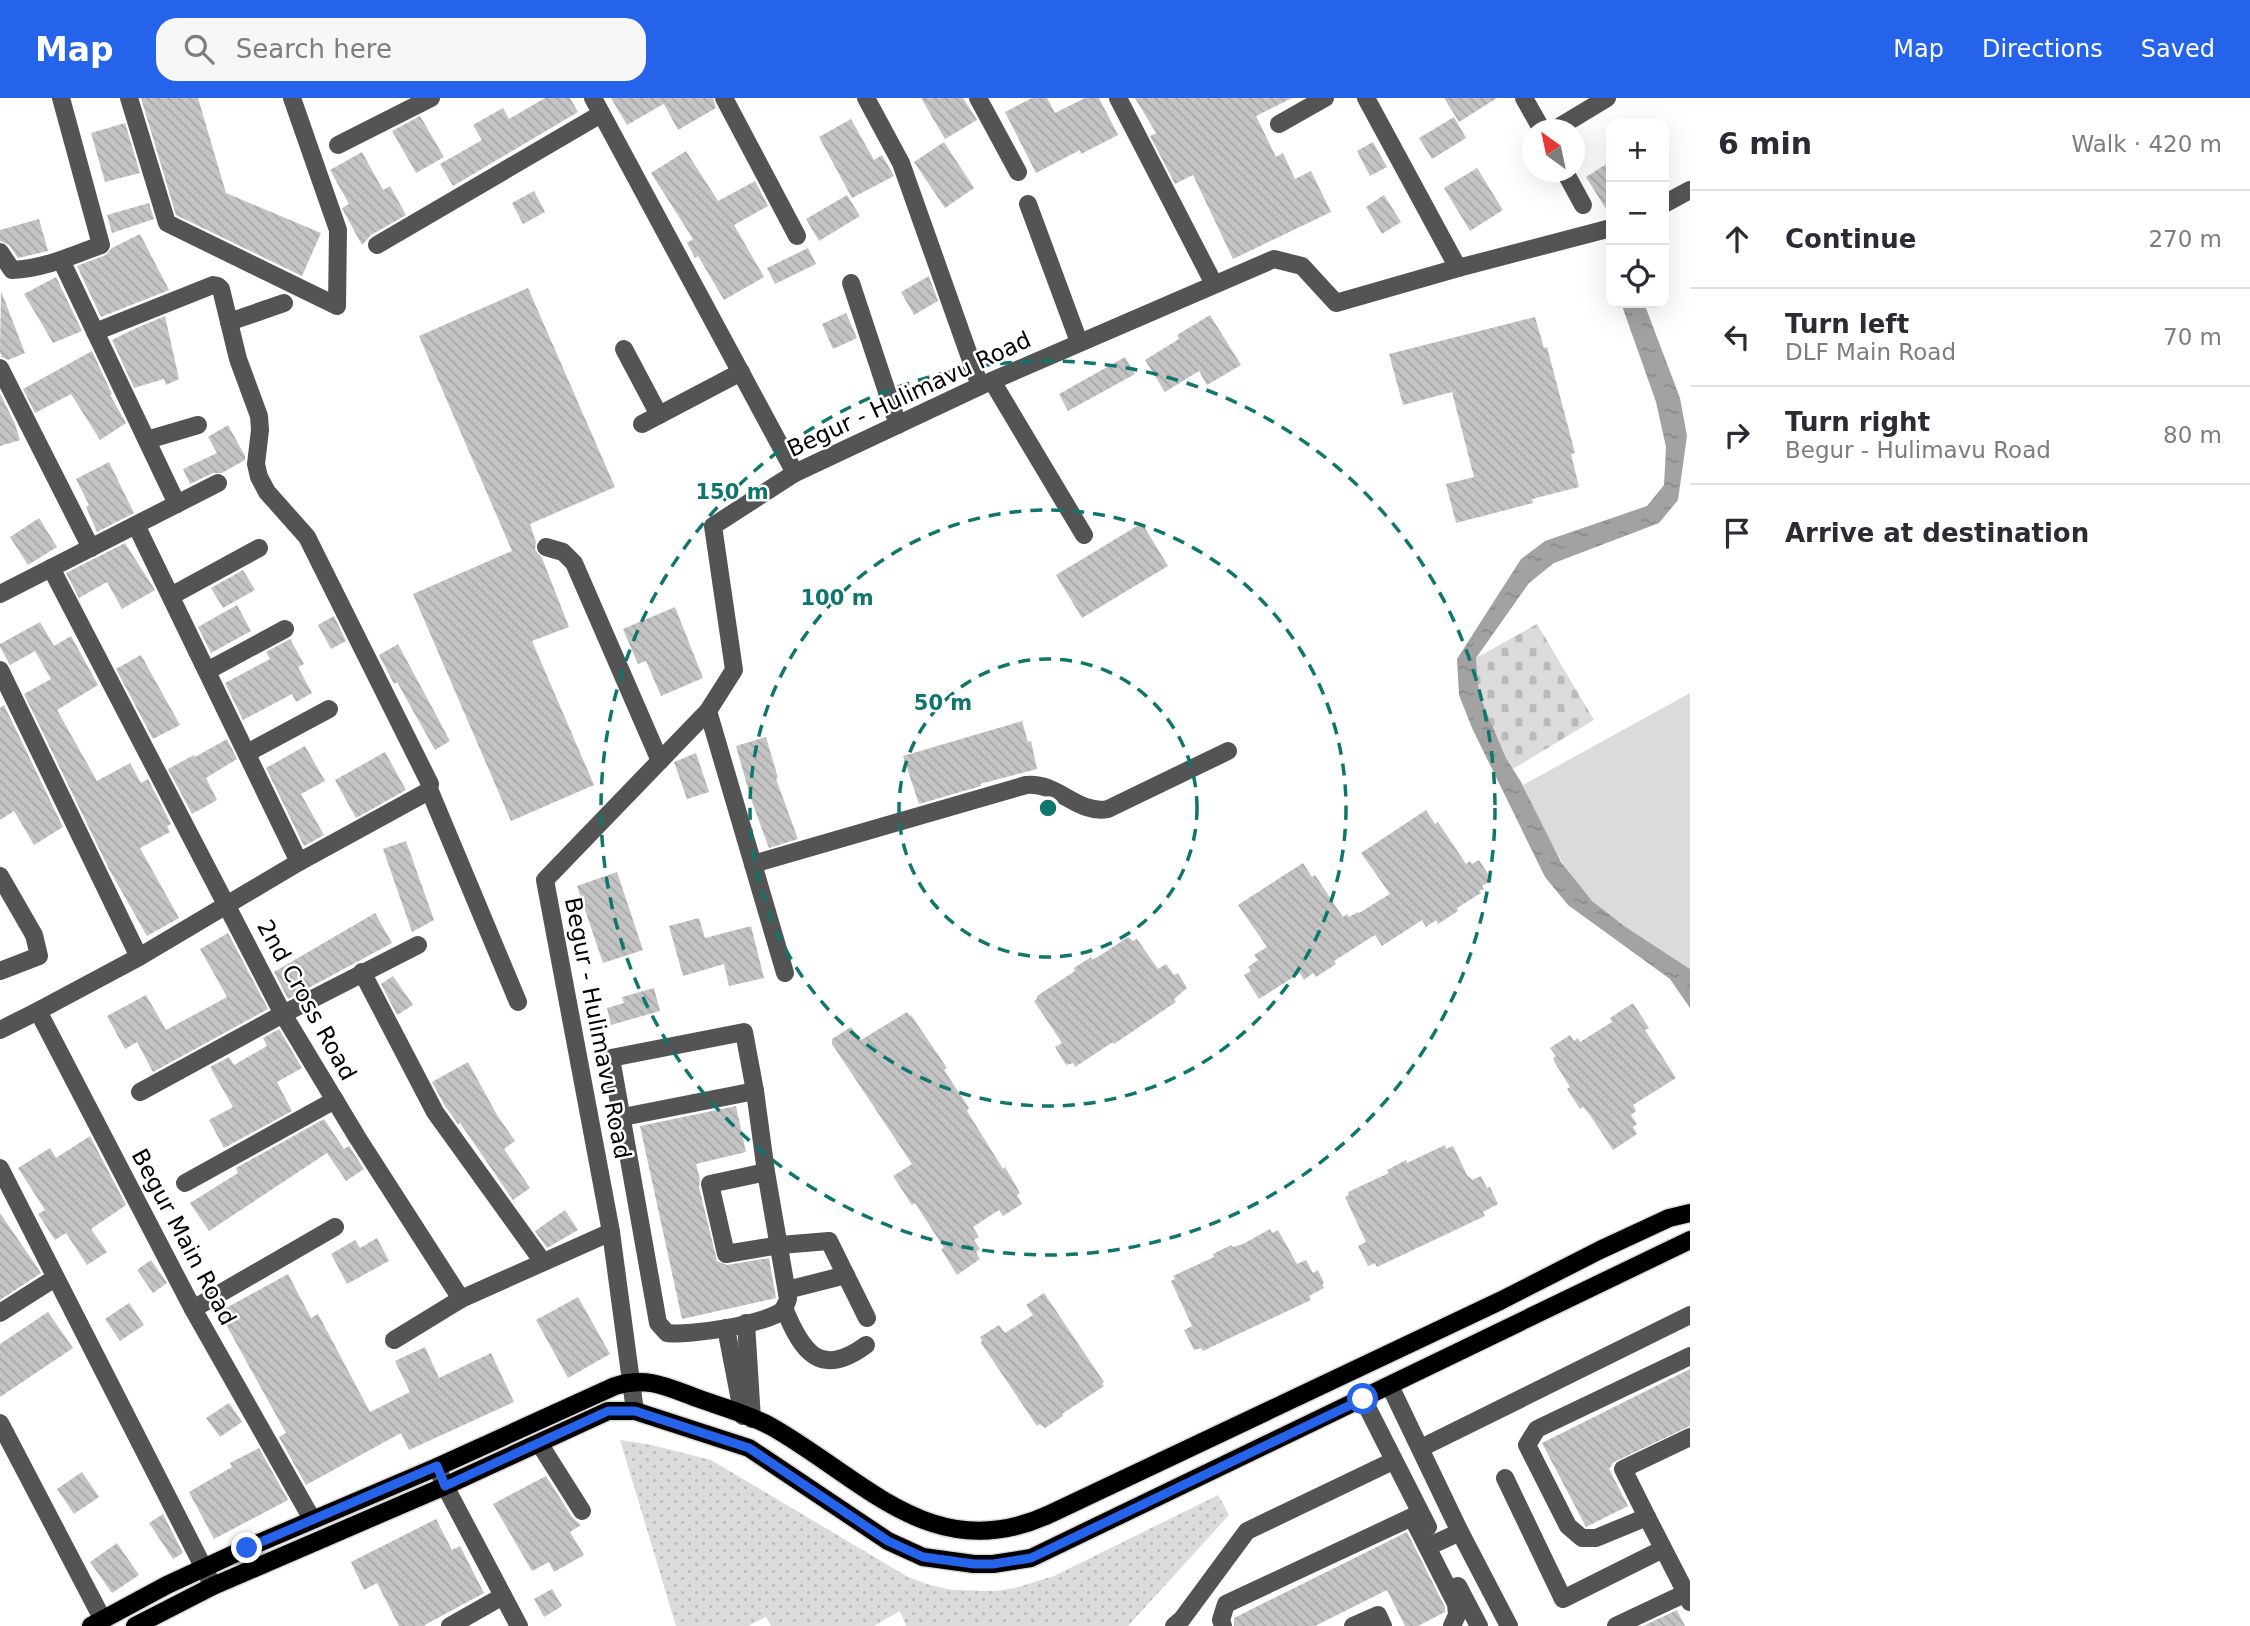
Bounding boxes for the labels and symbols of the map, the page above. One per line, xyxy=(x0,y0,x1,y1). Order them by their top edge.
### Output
north arrow xyxy=(1522,119,1585,182)
street label: Begur - Hulimavu Road xyxy=(783,326,1035,462)
text: 150 m xyxy=(695,480,769,504)
text: 100 m xyxy=(800,586,874,610)
text: 50 m xyxy=(914,691,972,715)
centre of rings xyxy=(1036,796,1060,820)
street label: Begur - Hulimavu Road xyxy=(560,895,636,1161)
street label: 2nd Cross Road xyxy=(252,915,362,1085)
street label: Begur Main Road xyxy=(127,1144,241,1330)
route start xyxy=(1347,1383,1378,1414)
route end xyxy=(231,1532,262,1563)

